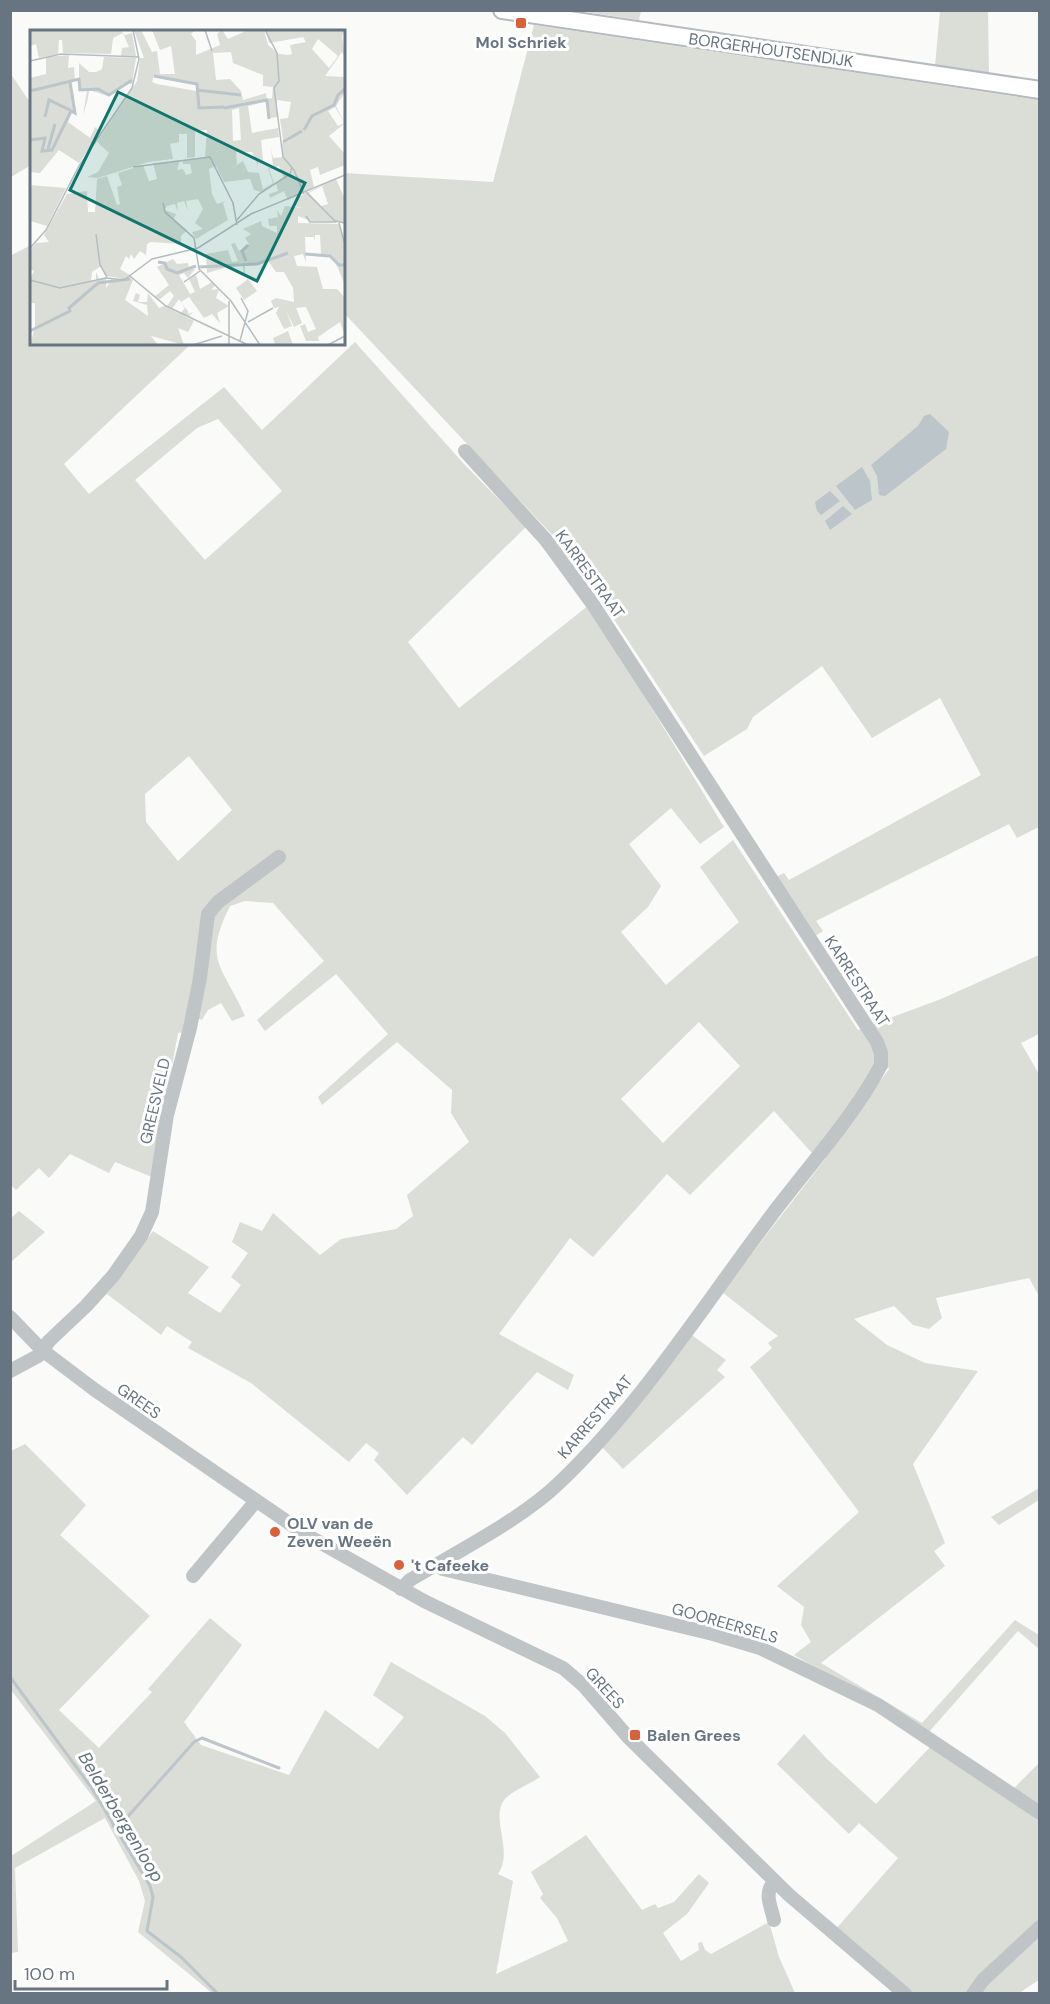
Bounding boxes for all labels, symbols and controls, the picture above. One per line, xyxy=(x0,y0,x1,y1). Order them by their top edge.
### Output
marker: Mol Schriek xyxy=(514,16,528,30)
street label: BORGERHOUTSENDIJK xyxy=(687,28,855,72)
inset map xyxy=(30,30,345,345)
place label: Mol Schriek xyxy=(475,32,567,53)
street label: KARRESTRAAT xyxy=(551,526,629,622)
street label: KARRESTRAAT xyxy=(820,931,894,1031)
street label: GREESVELD xyxy=(135,1056,175,1146)
street label: KARRESTRAAT xyxy=(553,1371,637,1463)
street label: GREES xyxy=(113,1378,165,1424)
place label: OLV van de Zeven Weeën xyxy=(287,1513,392,1552)
marker: OLV van de Zeven Weeën xyxy=(268,1525,282,1539)
place label: 't Cafeeke xyxy=(411,1555,489,1576)
marker: 't Cafeeke xyxy=(392,1558,406,1572)
street label: GOOREERSELS xyxy=(669,1598,781,1648)
street label: GREES xyxy=(581,1663,629,1713)
place label: Balen Grees xyxy=(647,1725,741,1746)
marker: Balen Grees xyxy=(628,1728,642,1742)
water label: Belderbergenloop xyxy=(73,1747,169,1887)
scale bar xyxy=(15,1953,166,1991)
text: 100 m xyxy=(24,1962,75,1986)

